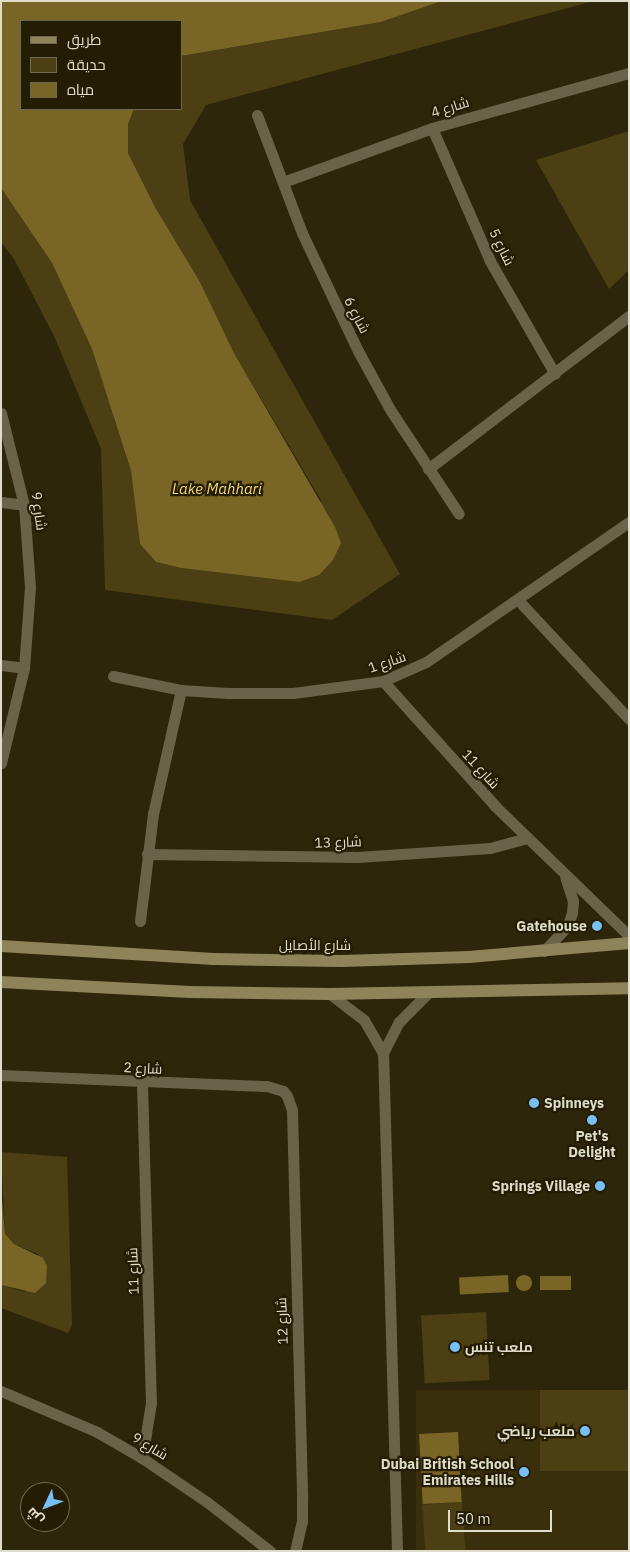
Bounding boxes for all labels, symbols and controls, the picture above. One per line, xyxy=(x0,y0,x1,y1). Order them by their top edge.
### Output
legend xyxy=(20,20,182,110)
text: طريق xyxy=(67,30,101,49)
text: حديقة xyxy=(67,55,106,74)
text: مياه xyxy=(67,80,94,99)
street label: شارع 4 xyxy=(429,93,471,121)
street label: شارع 5 xyxy=(486,226,518,268)
street label: شارع 6 xyxy=(341,294,373,336)
water label: Lake Mahhari xyxy=(172,480,262,498)
street label: شارع 9 xyxy=(28,491,50,531)
street label: شارع 1 xyxy=(366,648,408,676)
street label: شارع 11 xyxy=(459,746,503,792)
street label: شارع 13 xyxy=(314,833,362,851)
place label: Gatehouse xyxy=(516,918,587,934)
marker: Gatehouse xyxy=(591,920,603,932)
street label: شارع الأصايل xyxy=(279,937,351,953)
street label: شارع 2 xyxy=(123,1059,163,1077)
place label: Spinneys xyxy=(544,1095,604,1111)
marker: Spinneys xyxy=(528,1097,540,1109)
marker: Pet's Delight xyxy=(586,1114,598,1126)
place label: Pet's Delight xyxy=(568,1128,616,1160)
place label: Springs Village xyxy=(492,1178,590,1194)
marker: Springs Village xyxy=(594,1180,606,1192)
street label: شارع 11 xyxy=(124,1247,142,1295)
street label: شارع 12 xyxy=(273,1297,291,1345)
place label: ملعب تنس xyxy=(465,1339,533,1355)
marker: ملعب تنس xyxy=(449,1341,461,1353)
place label: ملعب رياضي xyxy=(497,1423,575,1439)
marker: ملعب رياضي xyxy=(579,1425,591,1437)
street label: شارع 9 xyxy=(129,1429,171,1463)
place label: Dubai British School Emirates Hills xyxy=(381,1456,514,1488)
marker: Dubai British School Emirates Hills xyxy=(518,1466,530,1478)
north arrow xyxy=(20,1482,70,1532)
scale bar xyxy=(450,1500,554,1532)
text: ش xyxy=(22,1504,47,1529)
text: 50 m xyxy=(456,1509,491,1528)

